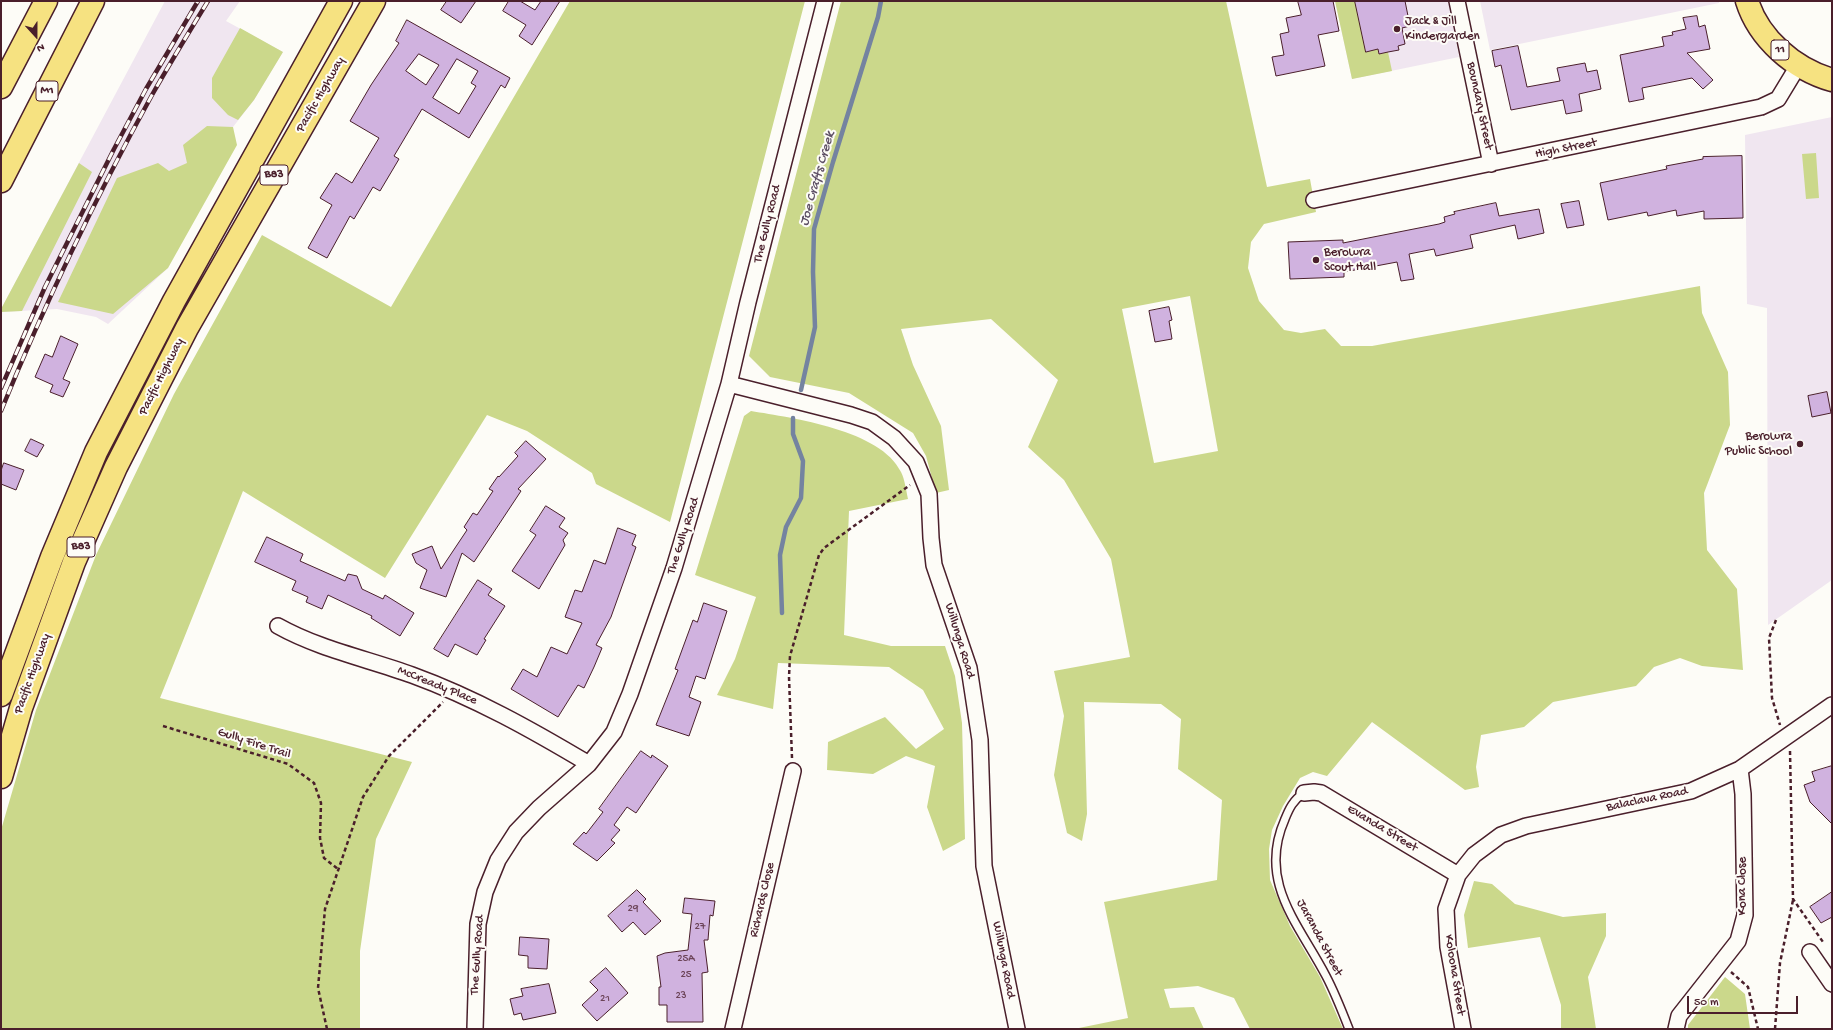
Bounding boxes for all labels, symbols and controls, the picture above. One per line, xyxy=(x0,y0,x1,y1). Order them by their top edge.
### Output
place label: Jack & Jill Kindergarden xyxy=(1405,14,1480,45)
north arrow xyxy=(16,16,56,56)
marker: Jack & Jill Kindergarden xyxy=(1392,24,1402,34)
text: N xyxy=(35,40,46,54)
road number: 11 xyxy=(1771,40,1789,60)
street label: Pacific Highway xyxy=(293,55,349,135)
street label: Boundary Street xyxy=(1462,61,1496,151)
road number: M1 xyxy=(36,81,58,101)
water label: Joe Crafts Creek xyxy=(797,130,839,228)
street label: High Street xyxy=(1534,135,1598,163)
road number: B83 xyxy=(260,165,288,185)
street label: The Gully Road xyxy=(751,183,785,265)
place label: Berowra Scout Hall xyxy=(1324,245,1376,276)
marker: Berowra Scout Hall xyxy=(1311,255,1321,265)
street label: Pacific Highway xyxy=(136,336,188,418)
place label: Berowra Public School xyxy=(1725,429,1792,460)
marker: Berowra Public School xyxy=(1795,439,1805,449)
street label: The Gully Road xyxy=(664,496,704,576)
road number: B83 xyxy=(67,537,95,557)
street label: Willunga Road xyxy=(940,601,978,681)
street label: Pacific Highway xyxy=(11,632,55,716)
street label: McCready Place xyxy=(395,663,479,709)
street label: Gully Fire Trail xyxy=(216,725,292,763)
street label: Balaclava Road xyxy=(1605,784,1689,816)
street label: Evanda Street xyxy=(1344,802,1420,856)
street label: Kona Close xyxy=(1735,857,1751,915)
street label: Richards Close xyxy=(747,861,779,939)
street label: Jaranda Street xyxy=(1292,897,1346,979)
house number: 29 xyxy=(628,902,638,916)
street label: The Gully Road xyxy=(467,915,489,995)
house number: 27 xyxy=(694,920,706,934)
street label: Willunga Road xyxy=(988,920,1018,1000)
street label: Koloona Street xyxy=(1440,934,1468,1016)
house number: 25A xyxy=(677,952,695,966)
house number: 25 xyxy=(680,968,692,982)
scale bar xyxy=(1689,988,1800,1014)
house number: 23 xyxy=(675,989,687,1003)
house number: 21 xyxy=(600,992,610,1006)
text: 50 m xyxy=(1694,996,1719,1010)

